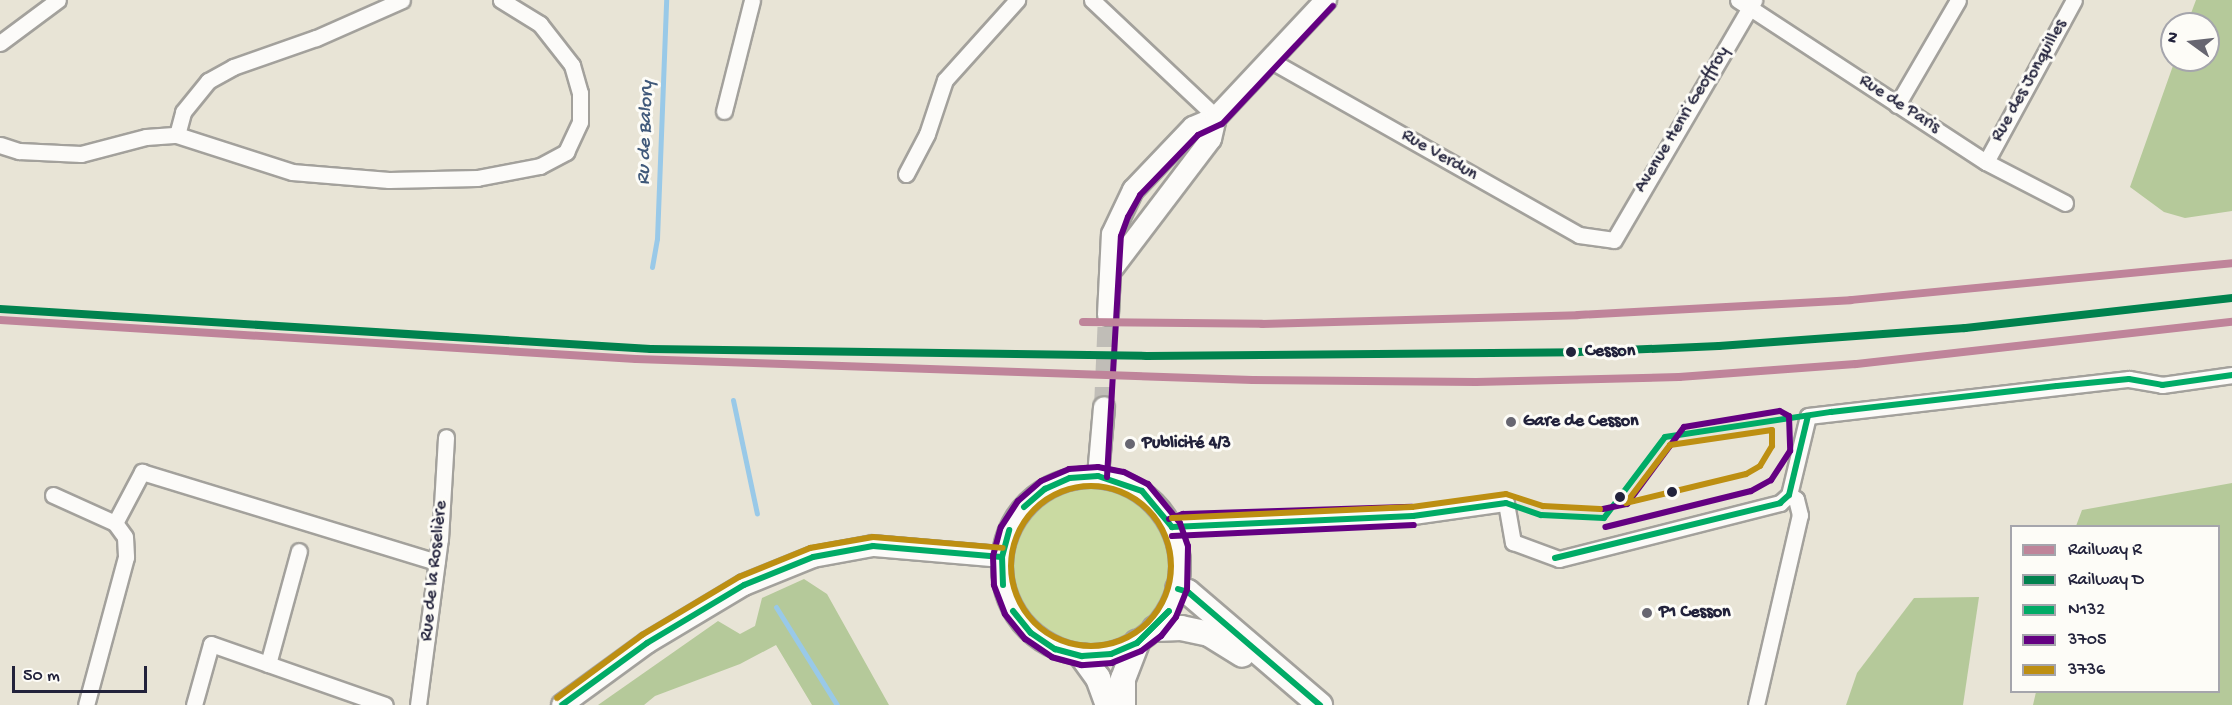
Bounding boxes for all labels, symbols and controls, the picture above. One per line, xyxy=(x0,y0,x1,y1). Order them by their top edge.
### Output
north arrow xyxy=(2160,12,2220,72)
street label: Rue des Jonquilles xyxy=(1987,16,2073,146)
text: N xyxy=(2164,30,2185,45)
street label: Avenue Henri Geoffroy xyxy=(1631,43,1735,197)
street label: Rue de Paris xyxy=(1854,71,1944,139)
water label: Ru de Balory xyxy=(632,80,660,186)
street label: Rue Verdun xyxy=(1397,125,1481,187)
place label: Cesson xyxy=(1585,341,1635,363)
marker: Cesson xyxy=(1562,343,1580,361)
place label: Gare de Cesson xyxy=(1523,411,1639,433)
marker: Gare de Cesson xyxy=(1504,415,1518,429)
place label: Publicité 4/3 xyxy=(1142,433,1231,455)
marker: Publicité 4/3 xyxy=(1123,437,1137,451)
unlabelled marker xyxy=(1666,486,1678,498)
unlabelled marker xyxy=(1614,491,1626,503)
street label: Rue de la Roselière xyxy=(417,500,453,642)
legend xyxy=(2010,525,2220,693)
text: Railway R xyxy=(2068,540,2142,561)
text: Railway D xyxy=(2068,570,2144,591)
text: N132 xyxy=(2068,600,2105,621)
place label: P1 Cesson xyxy=(1659,602,1731,624)
marker: P1 Cesson xyxy=(1640,606,1654,620)
text: 3705 xyxy=(2068,630,2106,651)
scale bar xyxy=(15,654,150,692)
text: 3736 xyxy=(2068,660,2105,681)
text: 50 m xyxy=(23,666,60,687)

